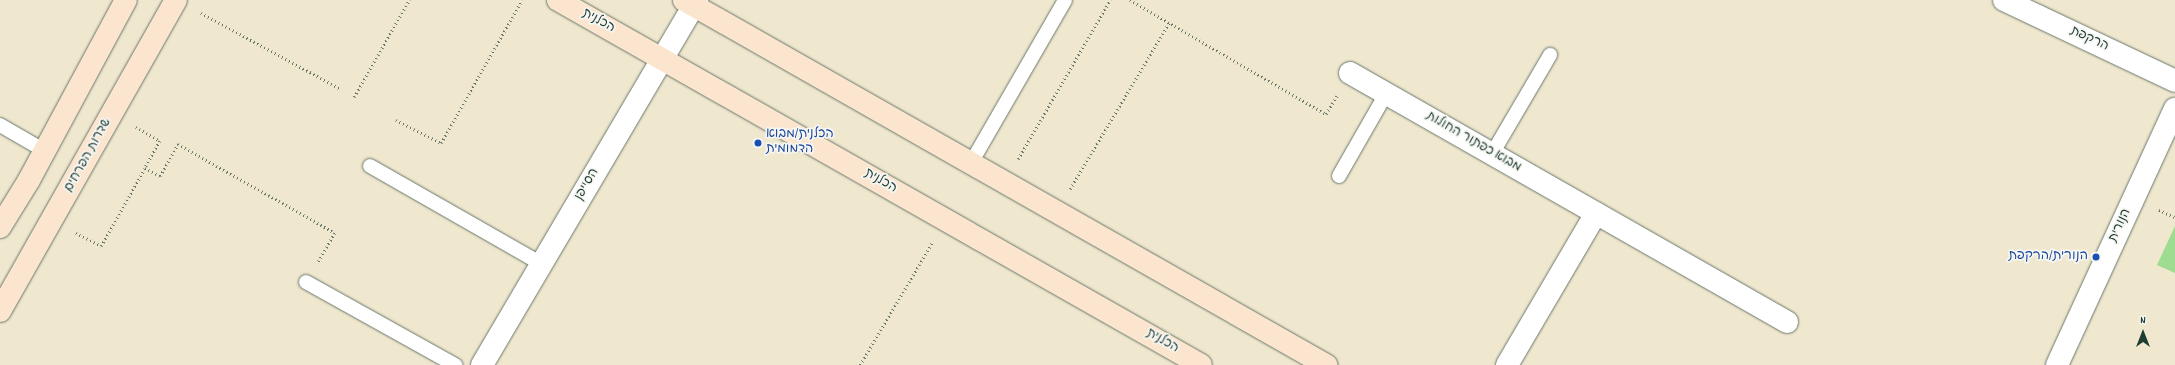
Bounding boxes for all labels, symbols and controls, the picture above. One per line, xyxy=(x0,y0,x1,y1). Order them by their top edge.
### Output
street label: הכלנית xyxy=(579,7,617,37)
street label: הרקפת xyxy=(2067,24,2111,56)
street label: מבוא כפתור החולות xyxy=(1423,109,1523,177)
street label: שדרות הפרחים xyxy=(62,116,116,196)
place label: הכלנית/מבוא הדמומית xyxy=(766,128,834,159)
marker: הכלנית/מבוא הדמומית xyxy=(753,138,763,148)
street label: הסייפן xyxy=(573,166,603,204)
street label: הכלנית xyxy=(861,166,899,198)
street label: הנורית xyxy=(2106,207,2136,245)
place label: הנורית/הרקפת xyxy=(2009,249,2088,265)
marker: הנורית/הרקפת xyxy=(2091,252,2101,262)
north arrow xyxy=(2123,313,2163,353)
text: N xyxy=(2140,313,2146,329)
street label: הכלנית xyxy=(1143,326,1181,358)

